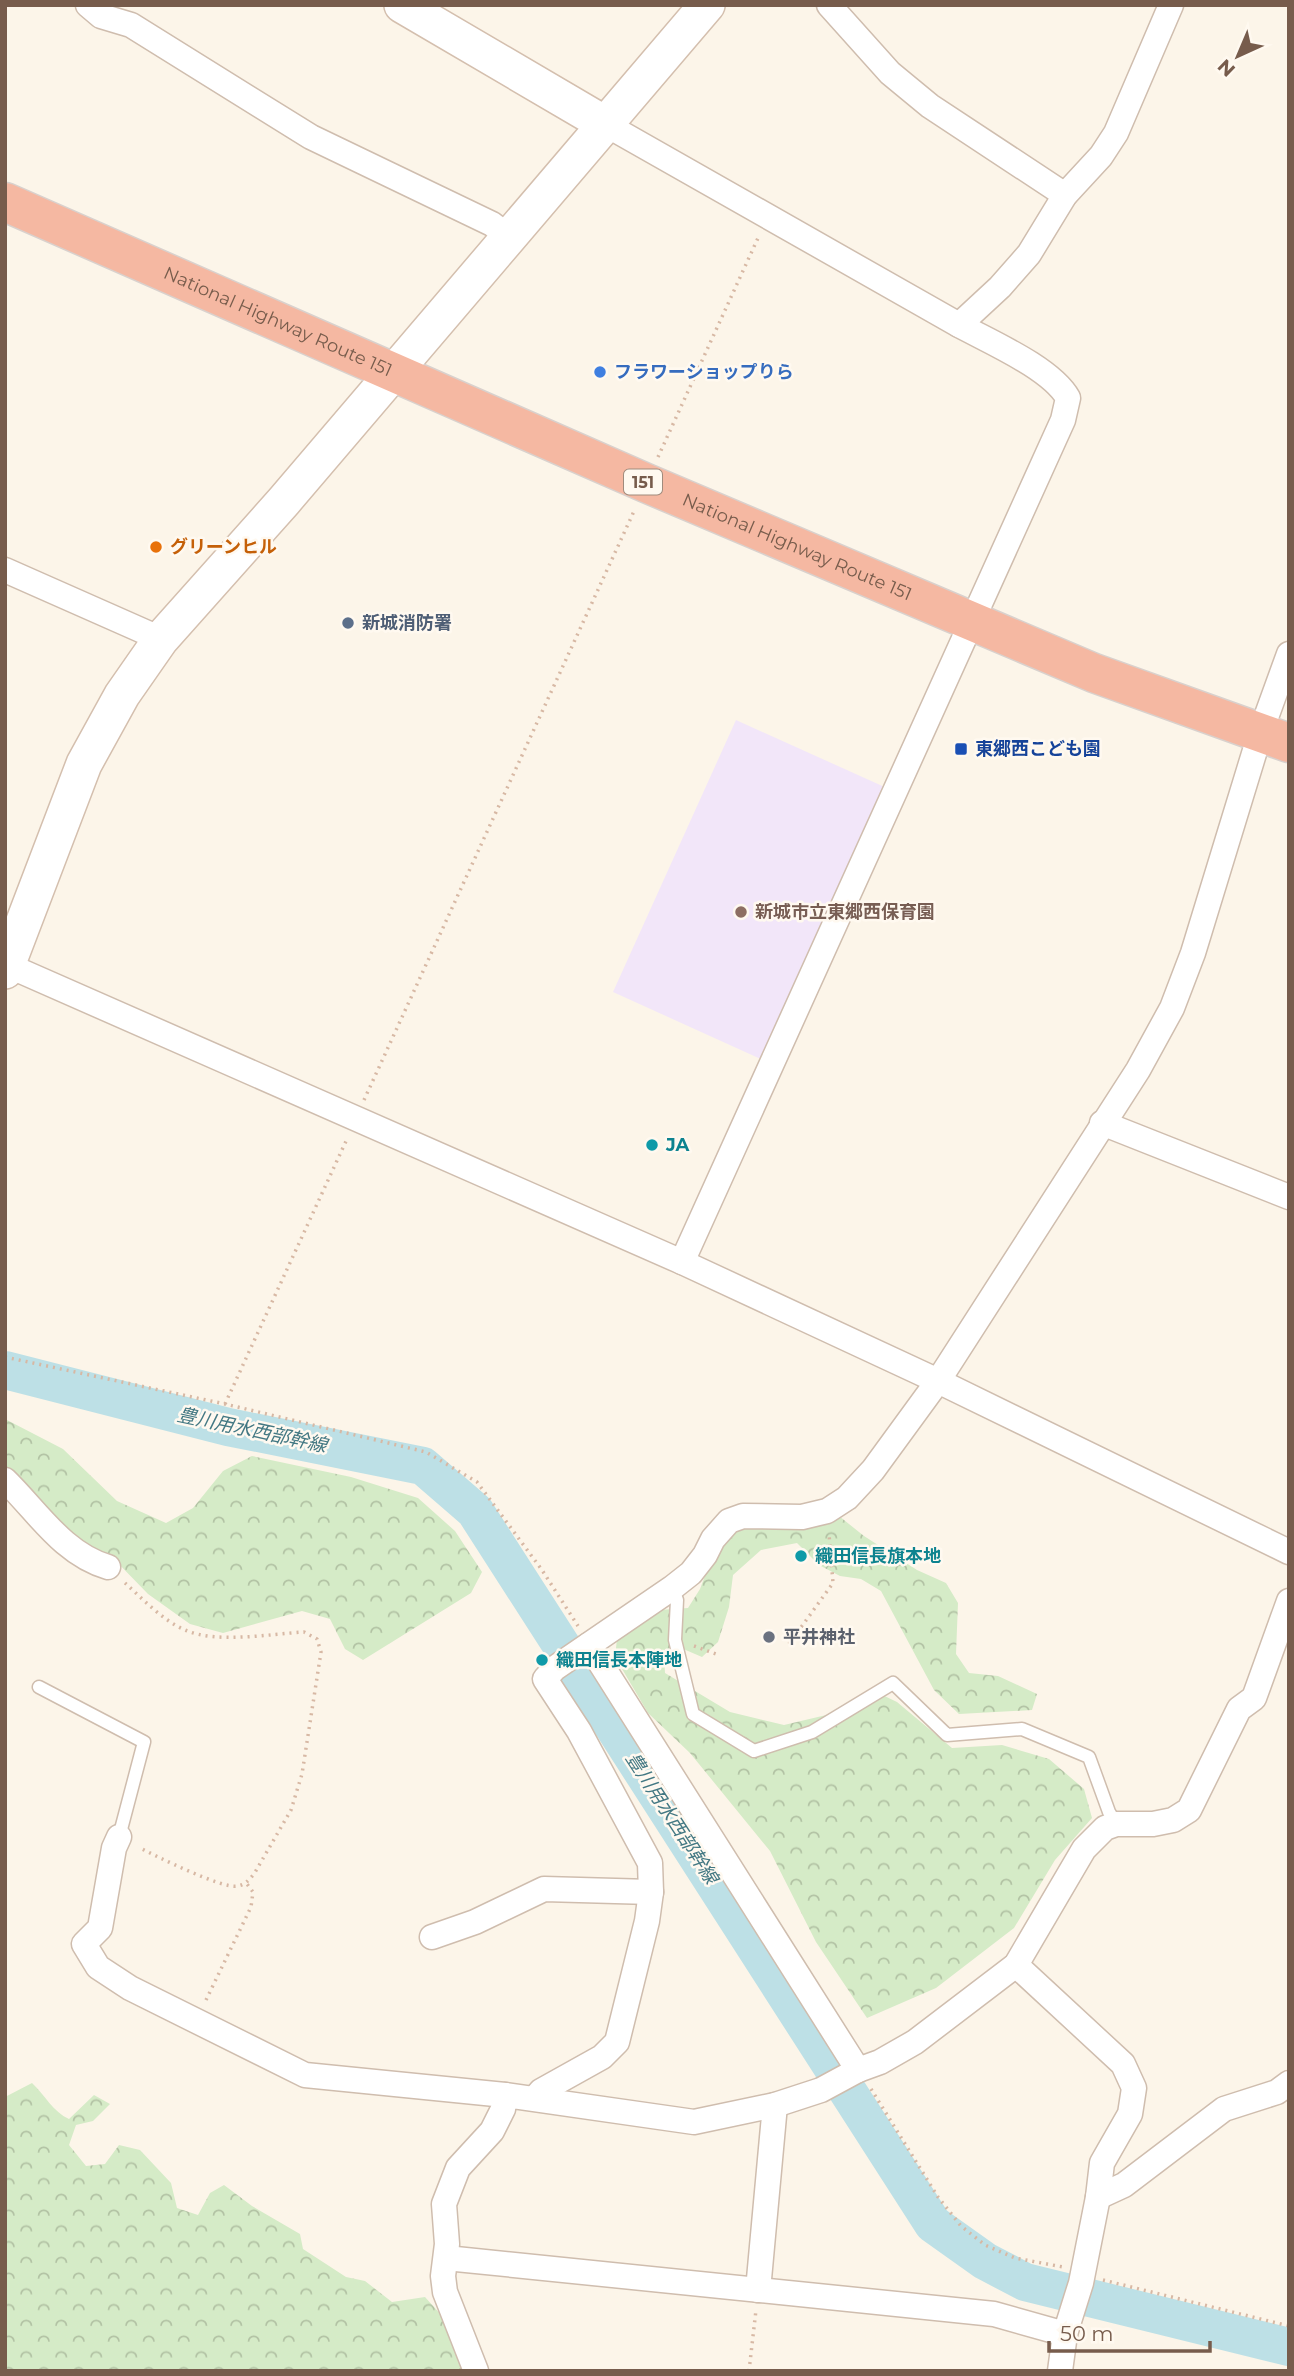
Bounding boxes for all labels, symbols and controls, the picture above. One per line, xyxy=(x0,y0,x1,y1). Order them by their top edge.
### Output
north arrow xyxy=(1203,21,1273,91)
text: N xyxy=(1213,54,1240,81)
street label: National Highway Route 151 xyxy=(160,262,396,381)
place label: フラワーショップりら xyxy=(614,361,794,383)
marker: フラワーショップりら xyxy=(592,364,608,380)
road number: 151 xyxy=(624,470,662,495)
street label: National Highway Route 151 xyxy=(679,489,915,605)
place label: グリーンヒル xyxy=(170,536,277,558)
marker: グリーンヒル xyxy=(148,539,164,555)
place label: 新城消防署 xyxy=(362,612,452,634)
marker: 新城消防署 xyxy=(340,615,356,631)
place label: 東郷西こども園 xyxy=(975,738,1101,760)
marker: 東郷西こども園 xyxy=(953,741,969,757)
place label: 新城市立東郷西保育園 xyxy=(755,901,935,923)
marker: 新城市立東郷西保育園 xyxy=(733,904,749,920)
place label: JA xyxy=(665,1134,689,1156)
marker: JA xyxy=(644,1137,660,1153)
water label: 豊川用水西部幹線 xyxy=(175,1403,331,1457)
place label: 織田信長旗本地 xyxy=(815,1545,941,1567)
marker: 織田信長旗本地 xyxy=(793,1548,809,1564)
place label: 平井神社 xyxy=(783,1626,855,1648)
marker: 平井神社 xyxy=(761,1629,777,1645)
place label: 織田信長本陣地 xyxy=(556,1649,682,1671)
marker: 織田信長本陣地 xyxy=(534,1652,550,1668)
water label: 豊川用水西部幹線 xyxy=(621,1748,724,1890)
scale bar xyxy=(1049,2310,1210,2354)
text: 50 m xyxy=(1060,2321,1114,2346)

